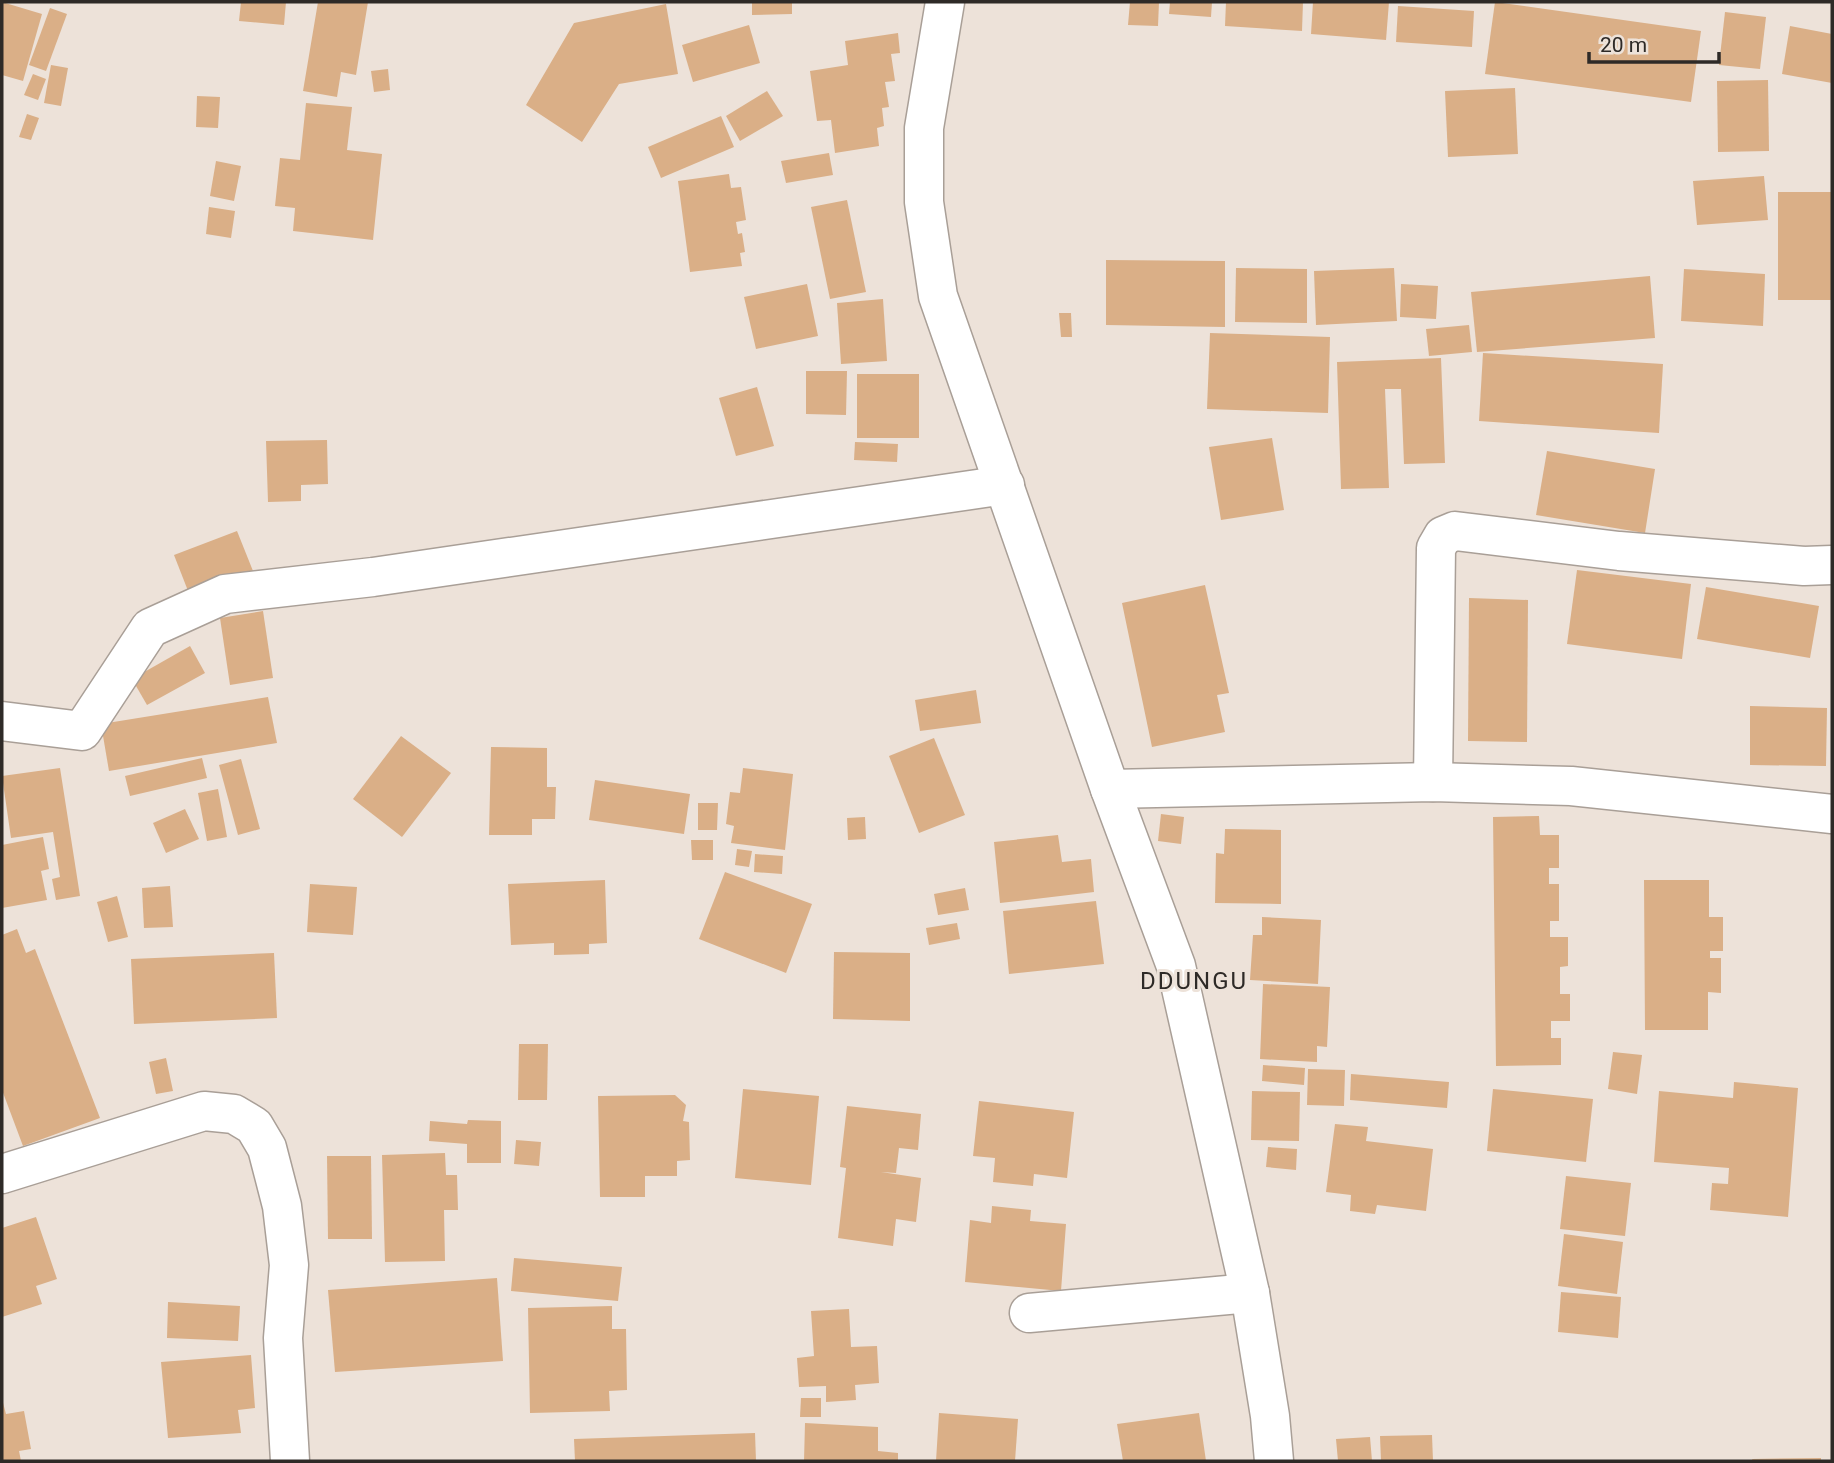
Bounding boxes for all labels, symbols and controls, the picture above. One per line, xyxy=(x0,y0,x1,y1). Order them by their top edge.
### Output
scale bar xyxy=(1589,21,1718,65)
text: 20 m xyxy=(1600,33,1647,57)
district label: DDUNGU xyxy=(1140,967,1248,995)

